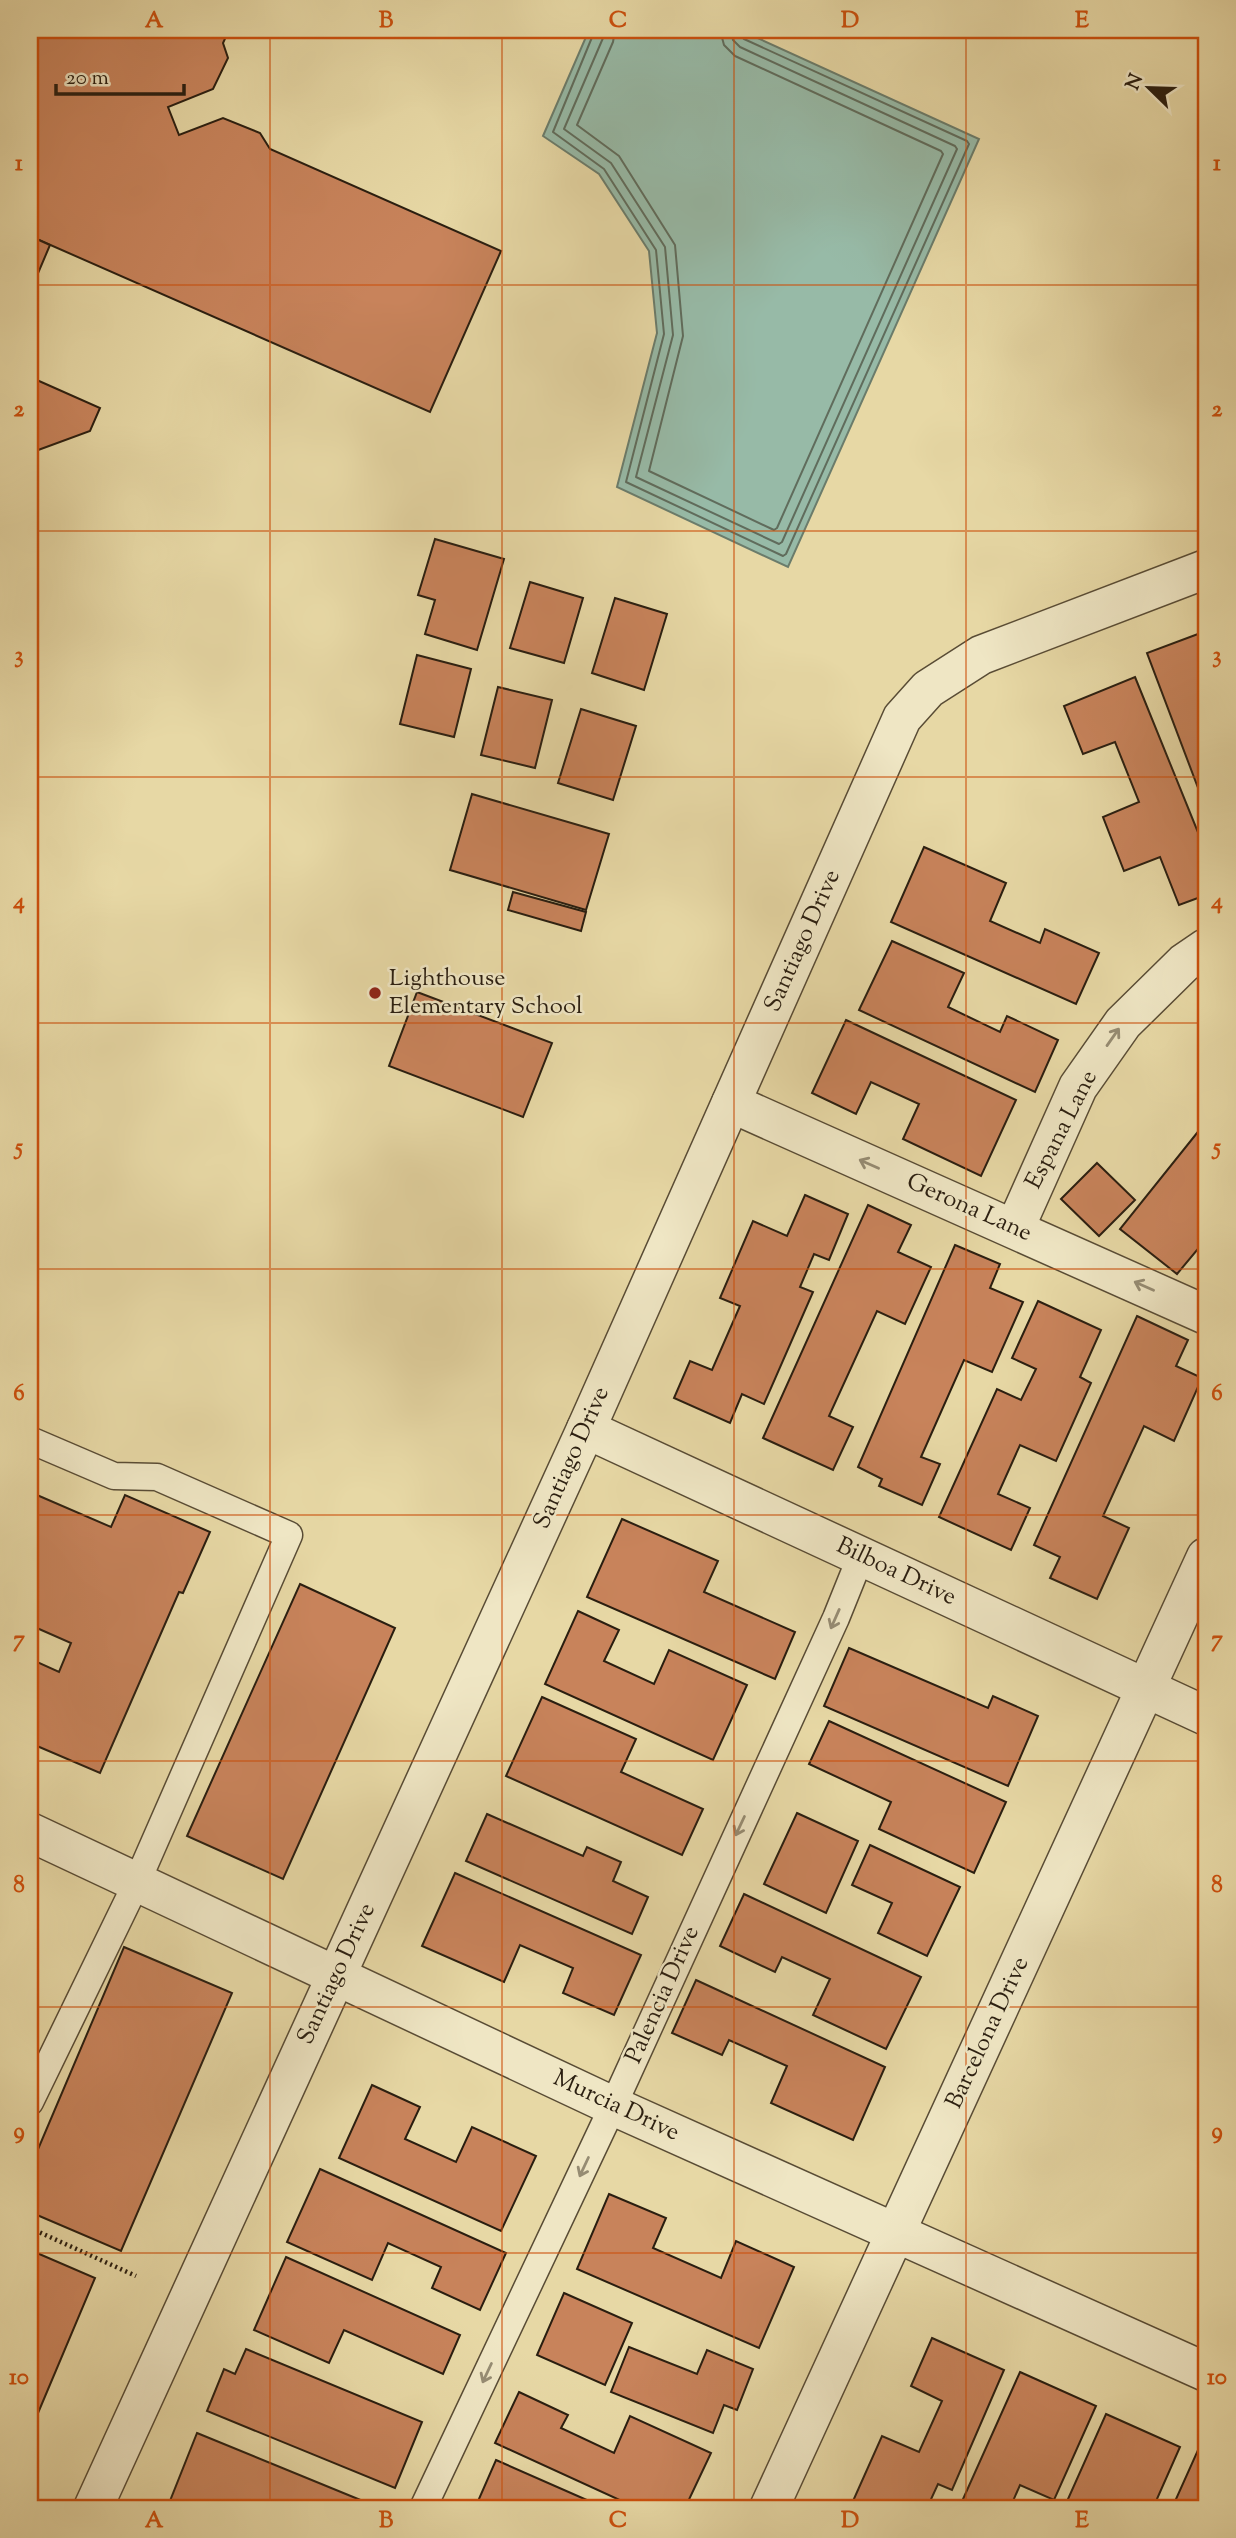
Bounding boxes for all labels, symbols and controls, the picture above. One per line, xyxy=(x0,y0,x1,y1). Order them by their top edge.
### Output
text: A xyxy=(145,5,164,38)
text: B xyxy=(379,5,394,38)
text: C xyxy=(609,5,627,38)
text: D xyxy=(841,5,859,38)
text: E xyxy=(1075,5,1089,38)
scale bar xyxy=(56,52,184,96)
north arrow xyxy=(1114,52,1184,122)
text: 20 m xyxy=(66,64,109,94)
text: N xyxy=(1120,70,1151,95)
text: 1 xyxy=(15,148,23,181)
text: 1 xyxy=(1213,148,1221,181)
text: 2 xyxy=(14,394,25,427)
text: 2 xyxy=(1212,394,1223,427)
text: 3 xyxy=(14,640,24,673)
text: 3 xyxy=(1212,640,1222,673)
street label: Santiago Drive xyxy=(756,864,850,1018)
text: 4 xyxy=(12,886,25,919)
text: 4 xyxy=(1210,886,1223,919)
place label: Lighthouse Elementary School xyxy=(389,962,583,1024)
marker: Lighthouse Elementary School xyxy=(367,985,383,1001)
one-way arrow xyxy=(1106,1028,1120,1047)
street label: Espana Lane xyxy=(1017,1065,1107,1195)
text: 5 xyxy=(13,1132,23,1165)
text: 5 xyxy=(1211,1132,1221,1165)
one-way arrow xyxy=(859,1157,880,1170)
street label: Gerona Lane xyxy=(901,1165,1037,1251)
one-way arrow xyxy=(1134,1279,1155,1292)
text: 6 xyxy=(13,1378,25,1411)
text: 6 xyxy=(1211,1378,1223,1411)
street label: Santiago Drive xyxy=(525,1381,619,1535)
street label: Bilboa Drive xyxy=(830,1529,962,1615)
one-way arrow xyxy=(828,1608,841,1629)
text: 7 xyxy=(13,1624,25,1657)
text: 7 xyxy=(1211,1624,1223,1657)
one-way arrow xyxy=(733,1815,747,1836)
text: 8 xyxy=(13,1870,25,1903)
text: 8 xyxy=(1211,1870,1223,1903)
street label: Santiago Drive xyxy=(289,1898,385,2050)
street label: Palencia Drive xyxy=(617,1921,709,2069)
street label: Barcelona Drive xyxy=(938,1951,1038,2115)
street label: Murcia Drive xyxy=(547,2062,685,2150)
text: 9 xyxy=(13,2116,25,2149)
text: 9 xyxy=(1211,2116,1223,2149)
one-way arrow xyxy=(577,2156,590,2177)
text: 10 xyxy=(9,2362,29,2395)
one-way arrow xyxy=(480,2362,493,2383)
text: 10 xyxy=(1207,2362,1227,2395)
text: A xyxy=(145,2505,164,2538)
text: B xyxy=(379,2505,394,2538)
text: C xyxy=(609,2505,627,2538)
text: D xyxy=(841,2505,859,2538)
text: E xyxy=(1075,2505,1089,2538)

